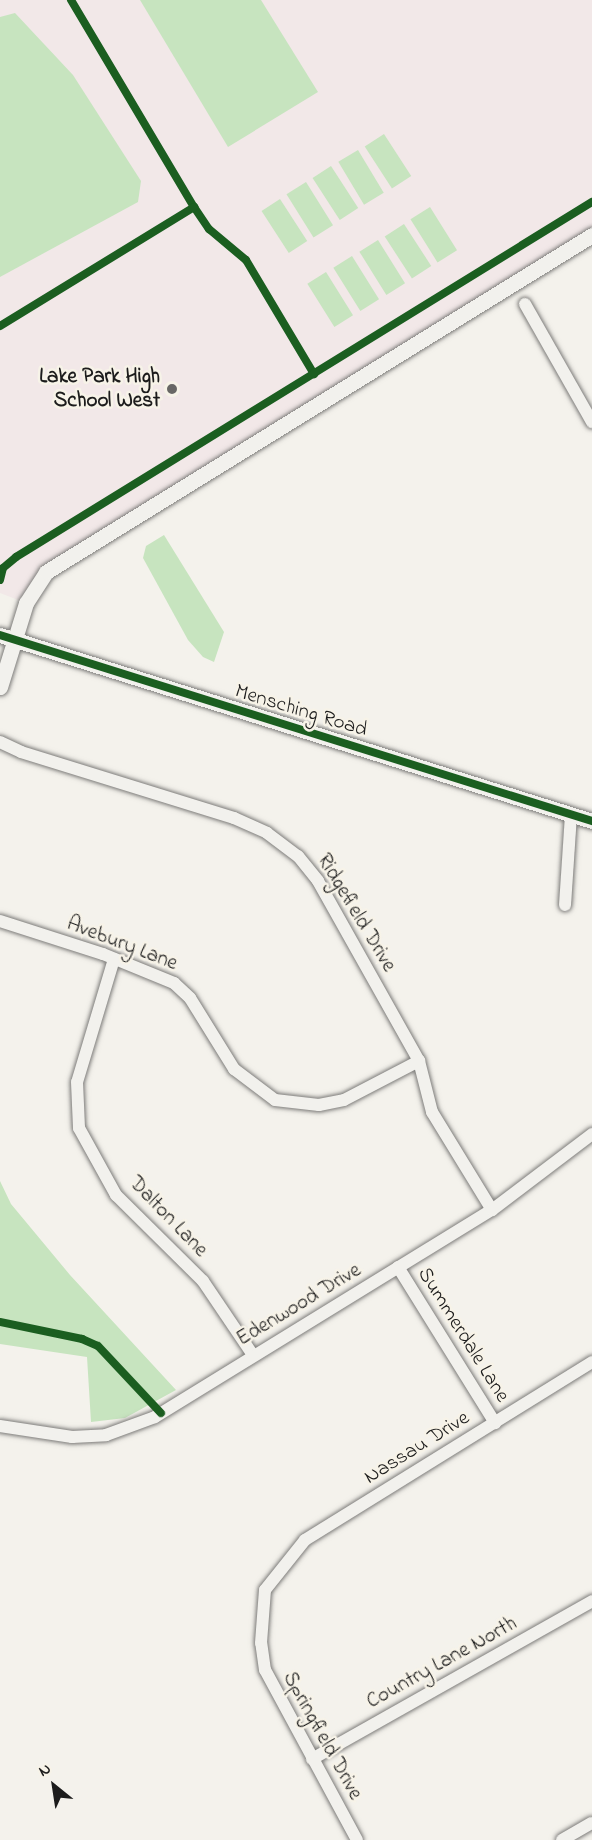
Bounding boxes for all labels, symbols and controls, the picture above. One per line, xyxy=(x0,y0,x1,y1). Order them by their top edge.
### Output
place label: Lake Park High School West xyxy=(39,364,160,414)
marker: Lake Park High School West xyxy=(165,382,179,396)
street label: Mensching Road xyxy=(232,679,370,743)
street label: Ridgefield Drive xyxy=(311,849,401,977)
street label: Avebury Lane xyxy=(63,911,181,977)
street label: Dalton Lane xyxy=(123,1171,213,1263)
street label: Edenwood Drive xyxy=(232,1258,366,1352)
street label: Summerdale Lane xyxy=(411,1263,515,1407)
street label: Nassau Drive xyxy=(360,1406,474,1490)
street label: Country Lane North xyxy=(362,1611,522,1715)
street label: Springfield Drive xyxy=(276,1668,368,1804)
north arrow xyxy=(24,1756,84,1816)
text: N xyxy=(34,1757,56,1784)

